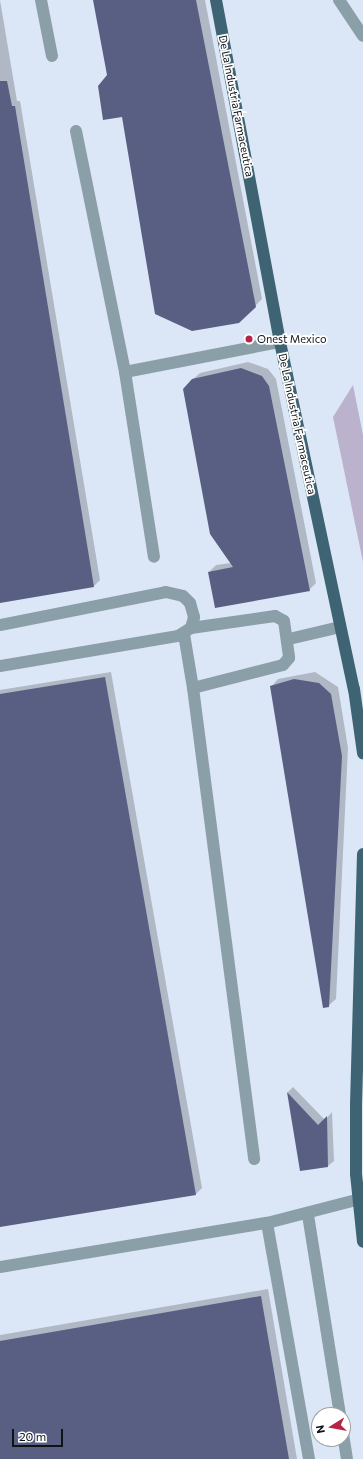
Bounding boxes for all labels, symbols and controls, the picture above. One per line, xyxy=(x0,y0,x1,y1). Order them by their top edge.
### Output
street label: De La Industria Farmaceutica xyxy=(216,34,256,178)
place label: Onest Mexico xyxy=(257,332,327,346)
marker: Onest Mexico xyxy=(244,334,254,344)
street label: De La Industria Farmaceutica xyxy=(276,352,318,496)
north arrow xyxy=(311,1407,351,1447)
scale bar xyxy=(14,1421,65,1447)
text: N xyxy=(313,1424,327,1434)
text: 20 m xyxy=(19,1429,46,1443)

